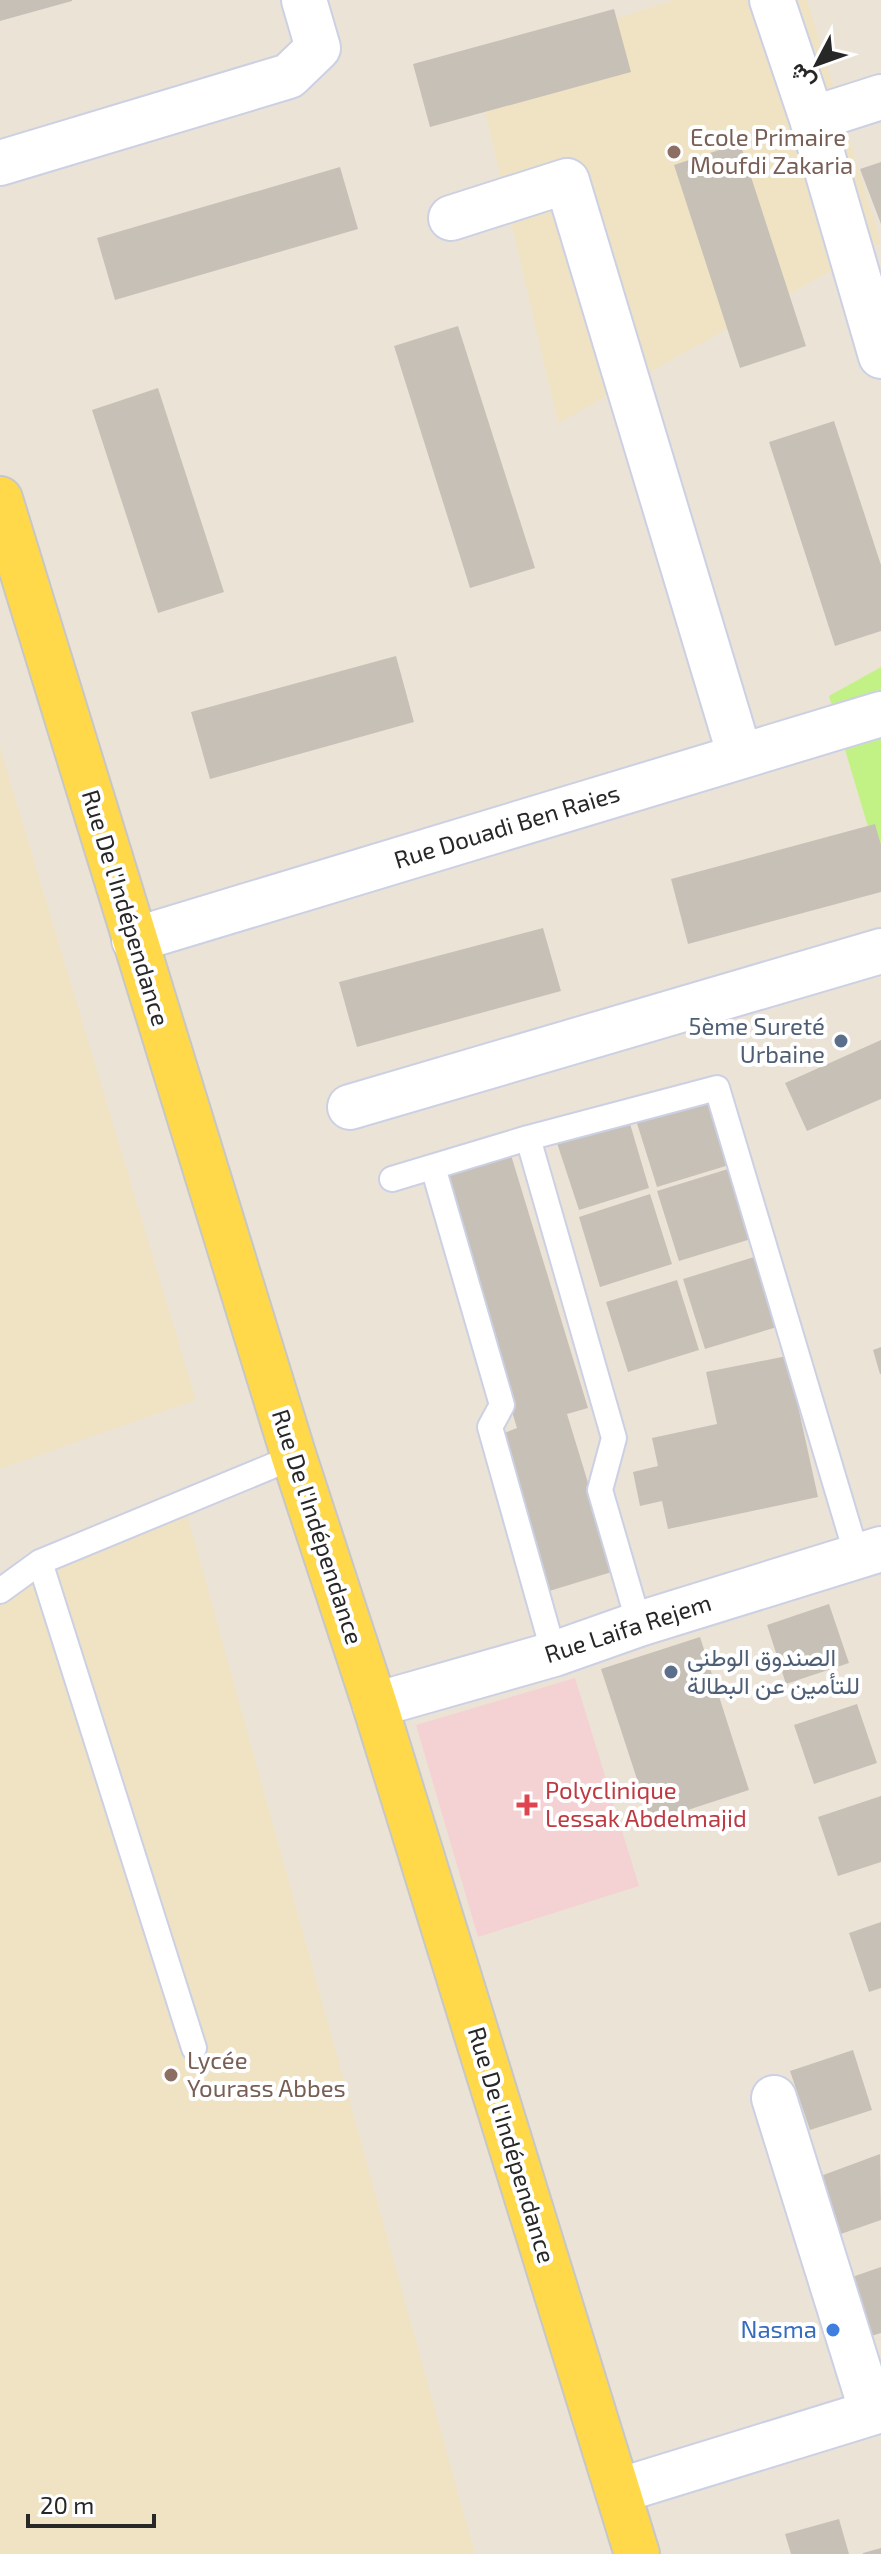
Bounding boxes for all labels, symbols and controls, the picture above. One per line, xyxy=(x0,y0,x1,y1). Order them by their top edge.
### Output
north arrow xyxy=(777,24,857,104)
text: ش xyxy=(783,58,821,96)
place label: Ecole Primaire Moufdi Zakaria xyxy=(690,122,853,179)
marker: Ecole Primaire Moufdi Zakaria xyxy=(665,143,683,161)
street label: Rue Douadi Ben Raies xyxy=(390,777,623,874)
street label: Rue De l'Indépendance xyxy=(77,786,176,1029)
place label: 5ème Sureté Urbaine xyxy=(689,1011,825,1068)
marker: 5ème Sureté Urbaine xyxy=(832,1032,850,1050)
street label: Rue De l'Indépendance xyxy=(267,1405,370,1648)
street label: Rue Laifa Rejem xyxy=(541,1587,714,1668)
place label: الصندوق الوطني للتأمين عن البطالة xyxy=(687,1642,860,1700)
marker: الصندوق الوطني للتأمين عن البطالة xyxy=(662,1663,680,1681)
place label: Polyclinique Lessak Abdelmajid xyxy=(545,1775,747,1832)
marker: Polyclinique Lessak Abdelmajid xyxy=(516,1794,538,1816)
street label: Rue De l'Indépendance xyxy=(463,2023,562,2266)
place label: Lycée Yourass Abbes xyxy=(187,2045,346,2102)
marker: Lycée Yourass Abbes xyxy=(162,2066,180,2084)
place label: Nasma xyxy=(741,2314,817,2343)
marker: Nasma xyxy=(824,2321,842,2339)
scale bar xyxy=(28,2478,154,2528)
text: 20 m xyxy=(40,2490,94,2519)

